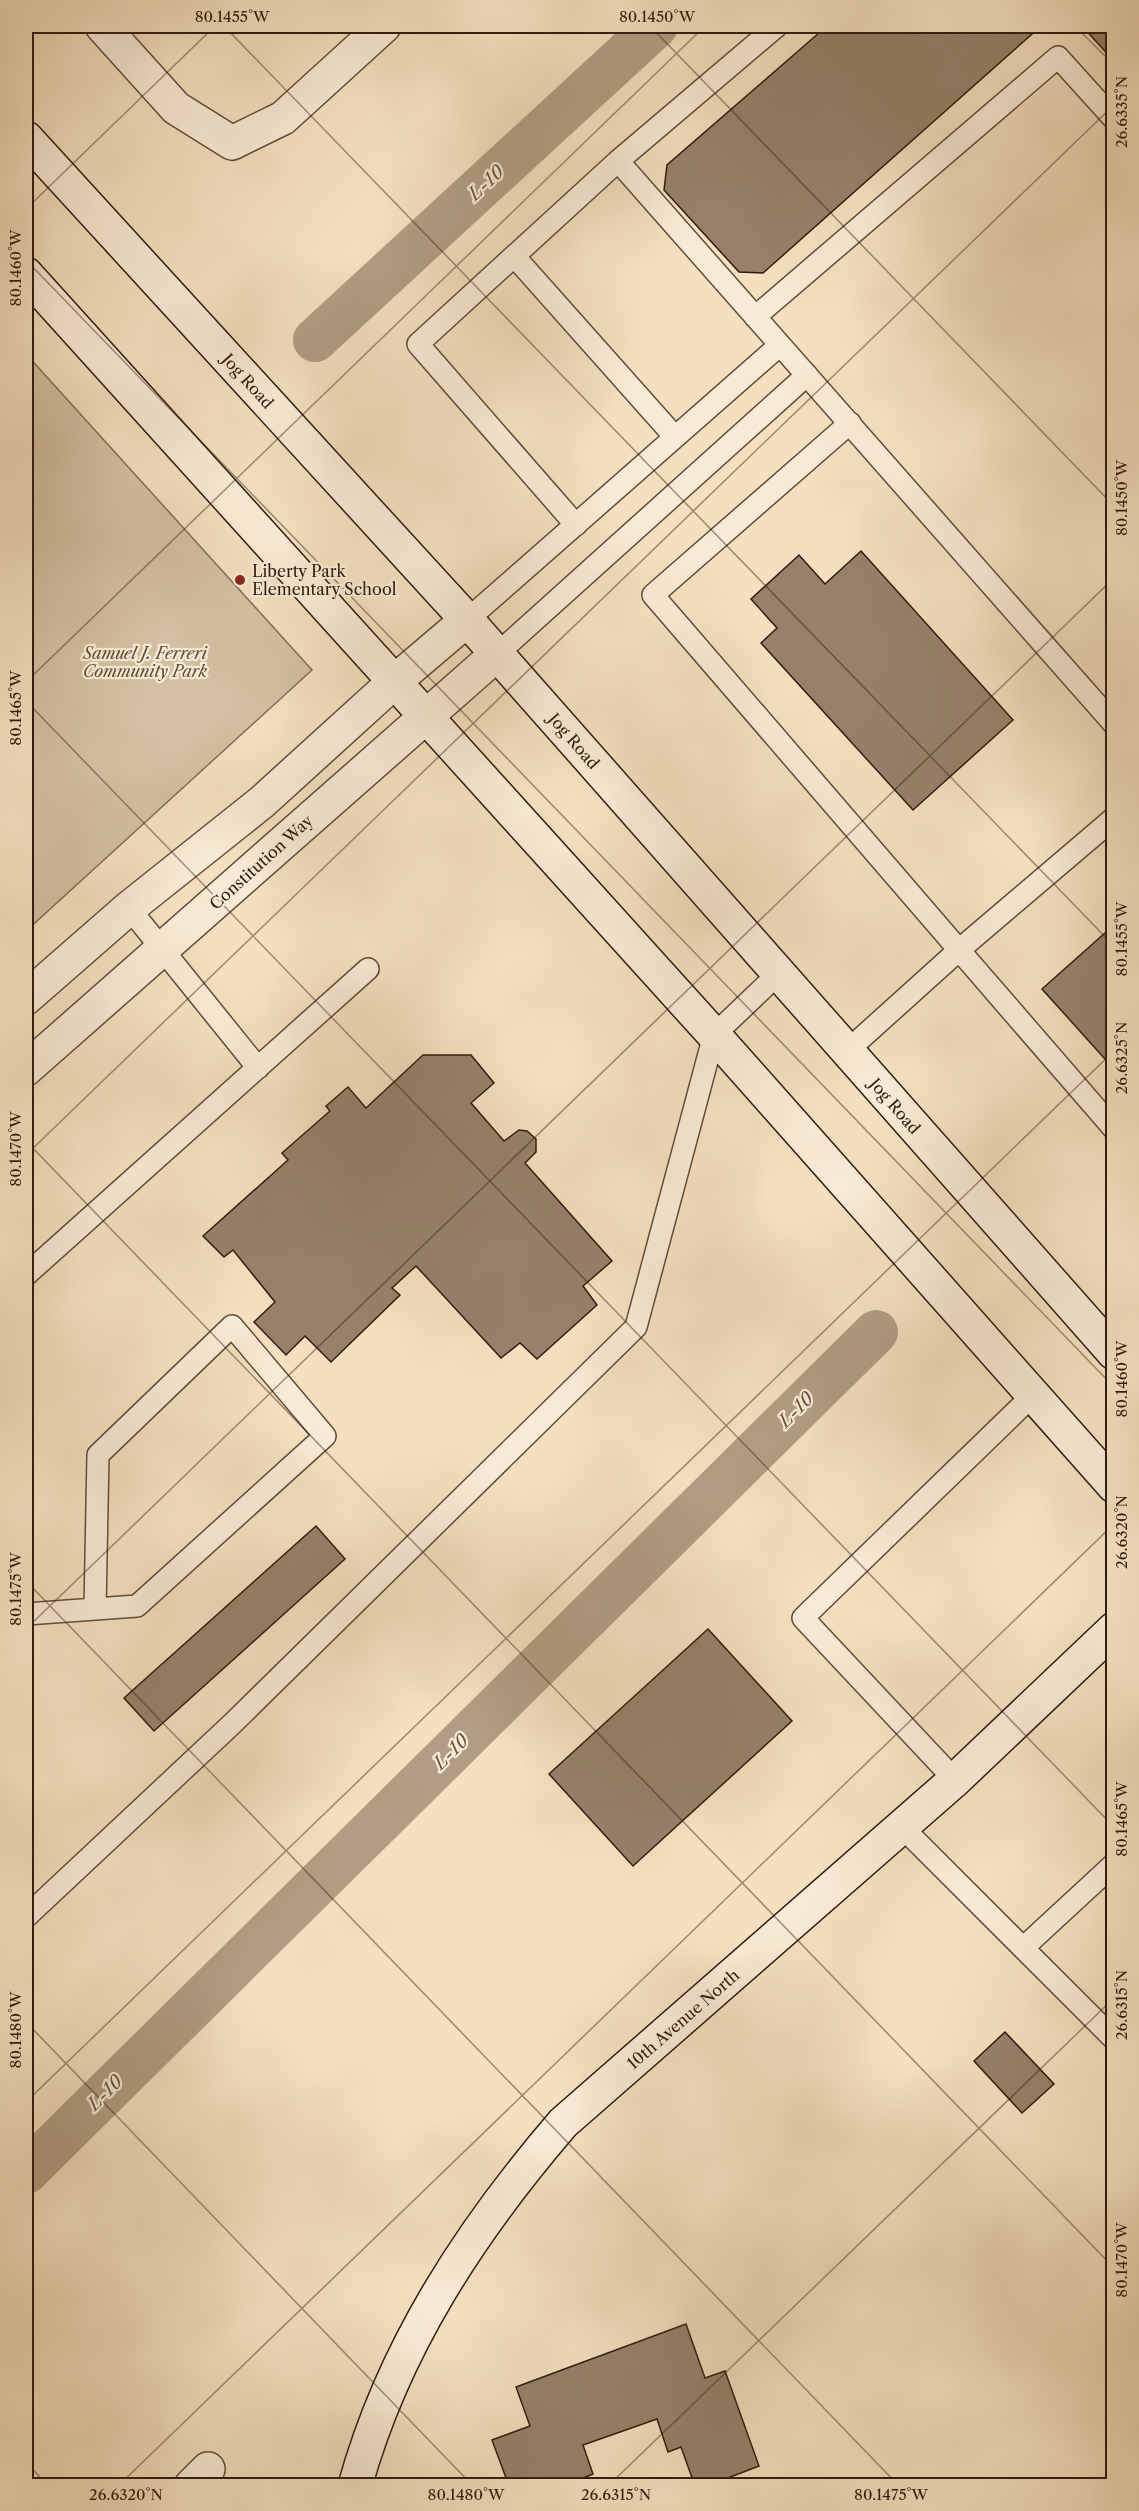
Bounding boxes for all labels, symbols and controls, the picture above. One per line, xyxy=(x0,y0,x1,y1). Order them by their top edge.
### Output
text: 80.1455°W xyxy=(195,7,270,26)
text: 80.1450°W xyxy=(619,7,696,26)
text: 26.6335°N xyxy=(1112,76,1131,148)
water label: L-10 xyxy=(462,161,509,206)
text: 80.1460°W xyxy=(6,229,25,306)
street label: Jog Road xyxy=(216,347,278,413)
text: 80.1450°W xyxy=(1112,459,1131,536)
place label: Liberty Park Elementary School xyxy=(252,561,397,599)
marker: Liberty Park Elementary School xyxy=(233,573,247,587)
park label: Samuel J. Ferreri Community Park xyxy=(82,643,208,681)
text: 80.1465°W xyxy=(6,670,25,746)
street label: Jog Road xyxy=(542,707,604,773)
street label: Constitution Way xyxy=(205,810,318,914)
text: 80.1455°W xyxy=(1112,901,1131,976)
text: 26.6325°N xyxy=(1112,1022,1131,1094)
street label: Jog Road xyxy=(863,1072,925,1138)
text: 80.1470°W xyxy=(6,1111,25,1187)
text: 80.1460°W xyxy=(1112,1340,1131,1417)
water label: L-10 xyxy=(773,1387,819,1433)
text: 26.6320°N xyxy=(1112,1495,1131,1569)
text: 80.1475°W xyxy=(6,1551,25,1626)
water label: L-10 xyxy=(428,1729,474,1775)
text: 80.1465°W xyxy=(1112,1781,1131,1857)
street label: 10th Avenue North xyxy=(623,1965,743,2073)
text: 26.6315°N xyxy=(1112,1970,1131,2040)
text: 80.1480°W xyxy=(6,1991,25,2068)
water label: L-10 xyxy=(82,2070,128,2116)
text: 80.1470°W xyxy=(1112,2222,1131,2298)
text: 26.6320°N xyxy=(89,2485,163,2504)
text: 80.1480°W xyxy=(428,2485,505,2504)
text: 26.6315°N xyxy=(581,2485,651,2504)
text: 80.1475°W xyxy=(854,2485,929,2504)

